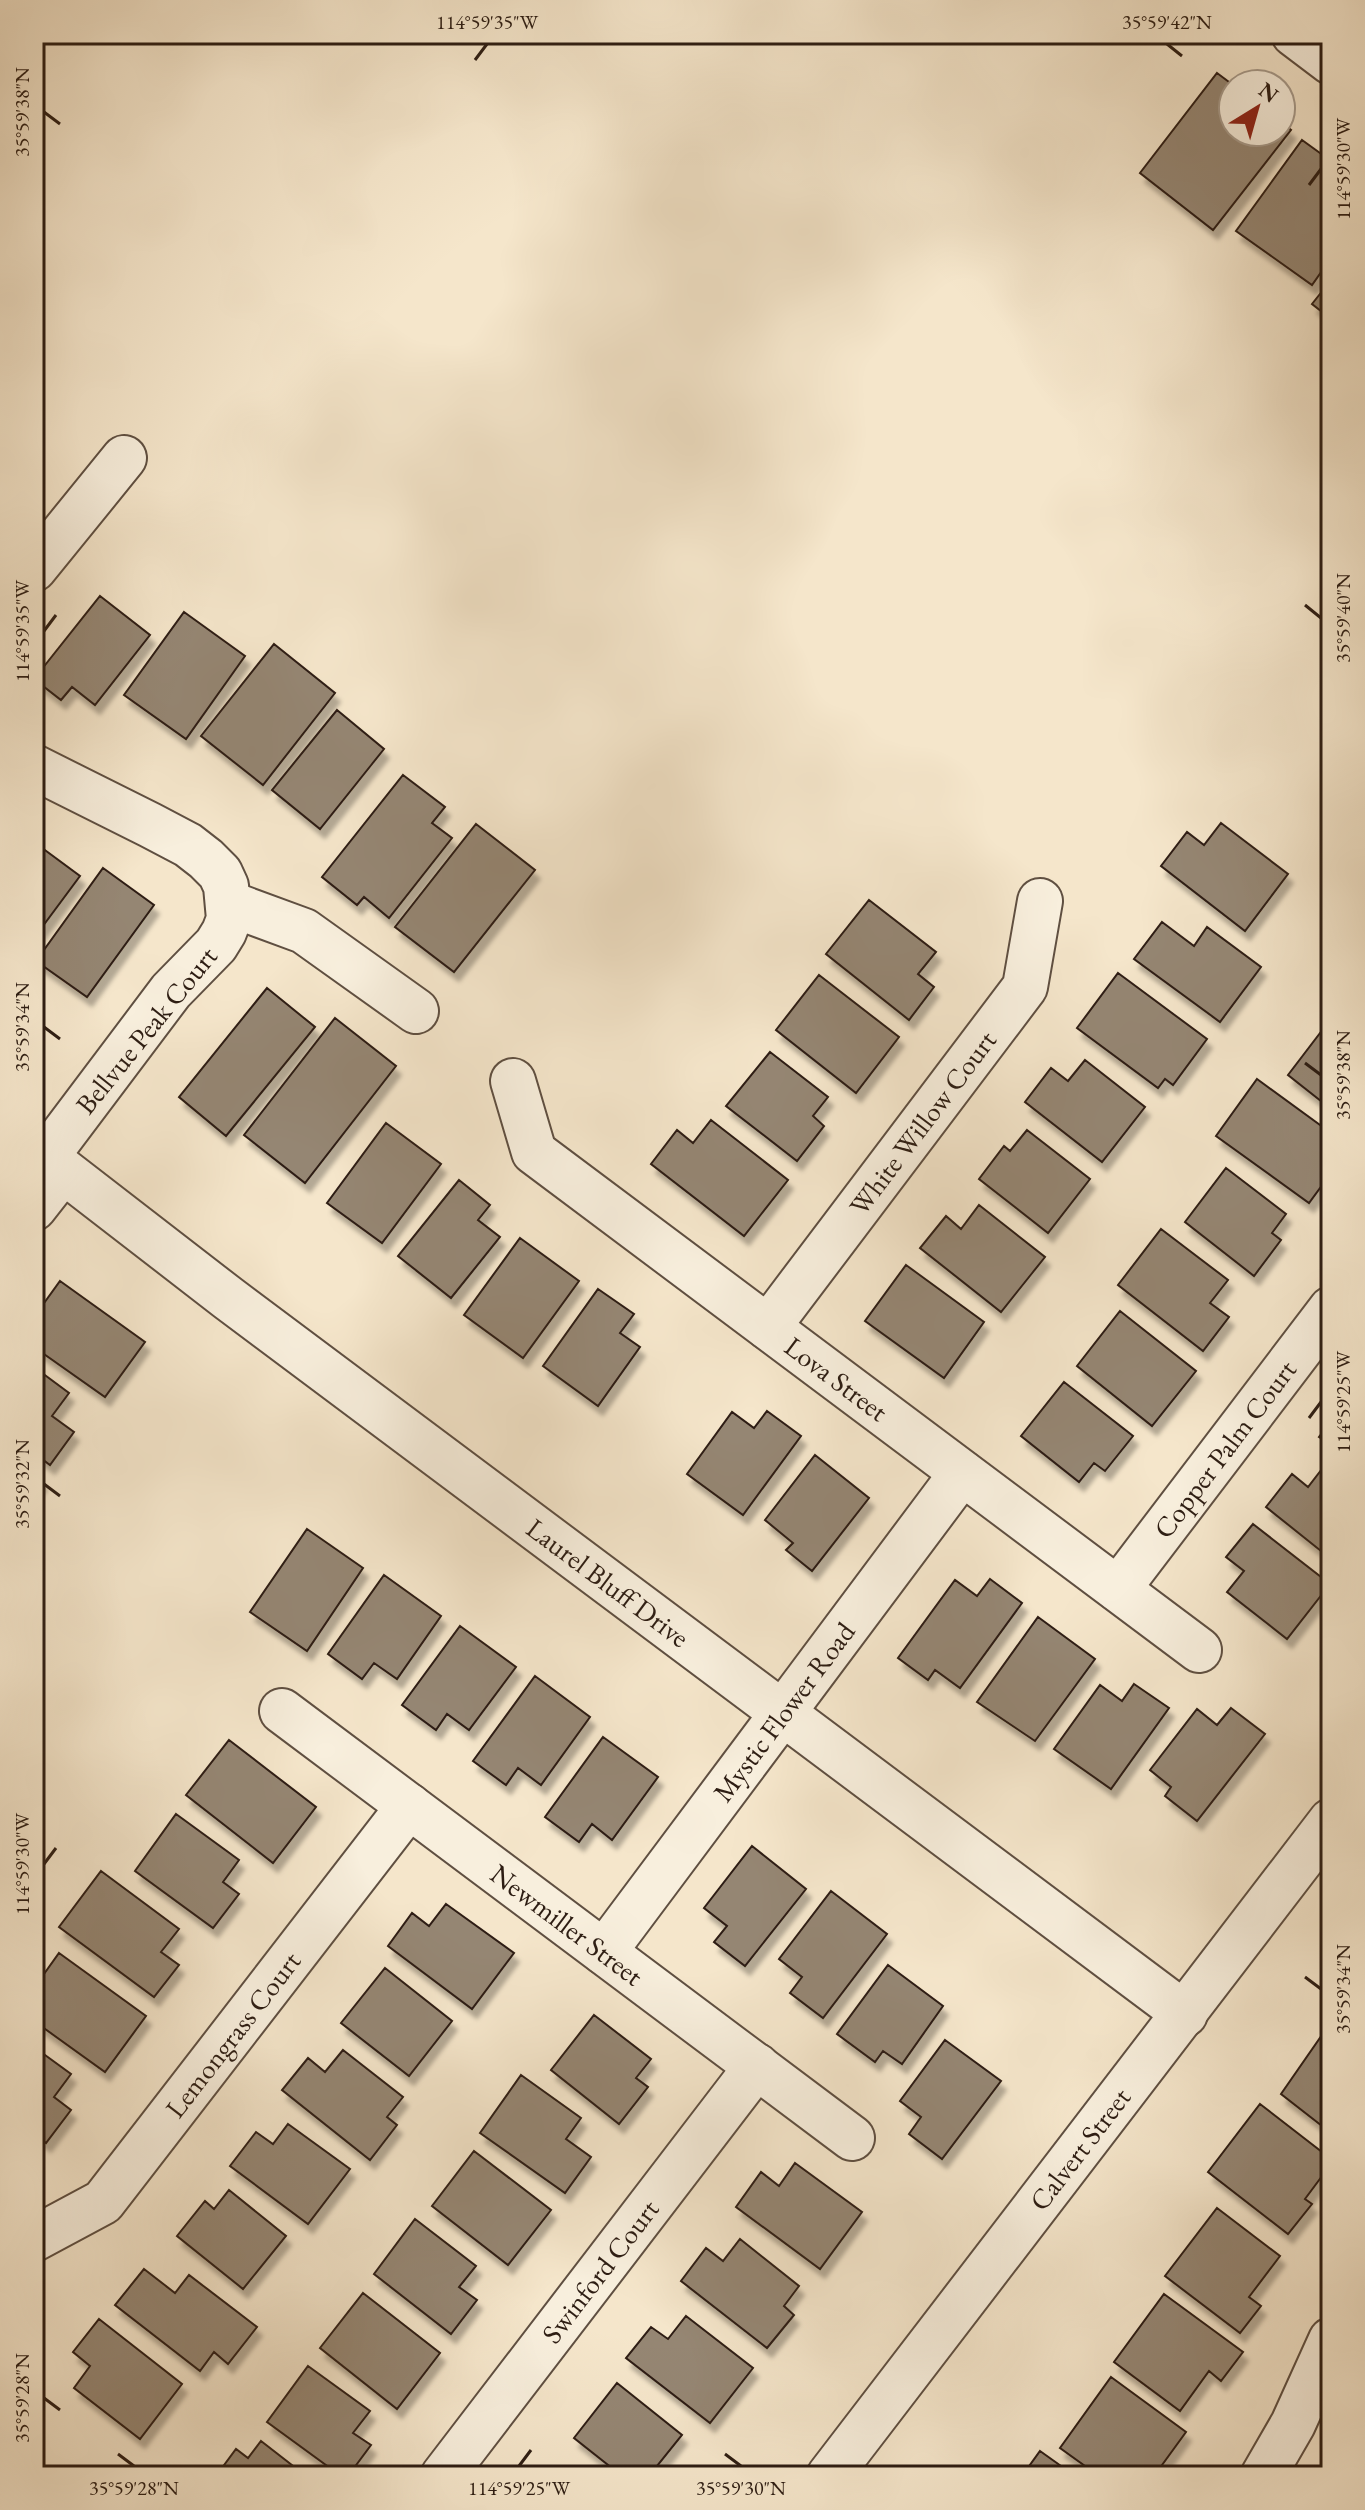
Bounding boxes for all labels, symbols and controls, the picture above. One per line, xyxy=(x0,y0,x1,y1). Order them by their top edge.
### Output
text: 114°59'35"W xyxy=(436,9,539,35)
text: 35°59'42"N xyxy=(1122,9,1212,35)
text: 35°59'38"N xyxy=(9,67,35,157)
north arrow xyxy=(1217,68,1297,148)
text: N xyxy=(1253,75,1285,109)
text: 114°59'30"W xyxy=(1330,117,1356,220)
text: 35°59'40"N xyxy=(1330,573,1356,663)
text: 114°59'35"W xyxy=(9,579,35,682)
street label: Bellvue Peak Court xyxy=(67,939,225,1121)
text: 35°59'34"N xyxy=(9,982,35,1072)
street label: White Willow Court xyxy=(841,1023,1004,1222)
text: 35°59'38"N xyxy=(1330,1030,1356,1120)
street label: Lova Street xyxy=(778,1328,896,1429)
text: 114°59'25"W xyxy=(1330,1350,1356,1453)
street label: Copper Palm Court xyxy=(1145,1352,1304,1545)
text: 35°59'32"N xyxy=(9,1439,35,1529)
street label: Laurel Bluff Drive xyxy=(520,1510,697,1655)
street label: Mystic Flower Road xyxy=(705,1614,863,1809)
text: 114°59'30"W xyxy=(9,1812,35,1915)
street label: Newmiller Street xyxy=(483,1856,651,1993)
street label: Lemongrass Court xyxy=(157,1944,308,2125)
text: 35°59'34"N xyxy=(1330,1944,1356,2034)
street label: Calvert Street xyxy=(1021,2080,1138,2218)
street label: Swinford Court xyxy=(533,2192,667,2350)
text: 35°59'28"N xyxy=(9,2353,35,2443)
text: 35°59'28"N xyxy=(89,2475,179,2501)
text: 114°59'25"W xyxy=(468,2475,571,2501)
text: 35°59'30"N xyxy=(696,2475,786,2501)

